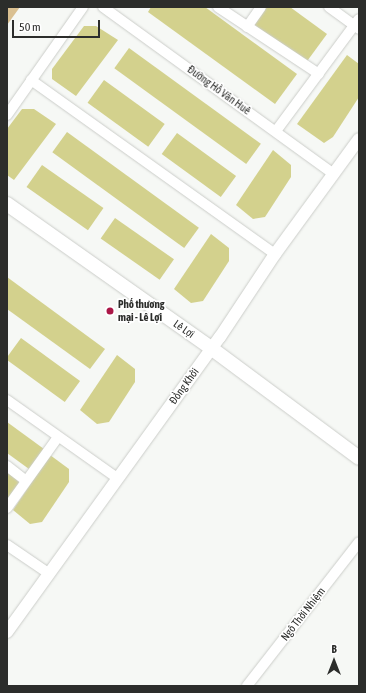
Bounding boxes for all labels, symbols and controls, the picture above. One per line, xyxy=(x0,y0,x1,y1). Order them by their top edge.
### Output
scale bar xyxy=(14,12,102,38)
text: 50 m xyxy=(19,20,41,34)
street label: Đường Hồ Văn Huê xyxy=(185,63,253,117)
place label: Phố thương mại - Lê Lợi xyxy=(118,298,164,324)
marker: Phố thương mại - Lê Lợi xyxy=(105,306,115,316)
street label: Lê Lợi xyxy=(171,317,197,341)
street label: Đồng Khởi xyxy=(167,365,201,407)
street label: Ngô Thời Nhiệm xyxy=(278,585,328,643)
north arrow xyxy=(314,641,354,681)
text: B xyxy=(331,643,337,655)

